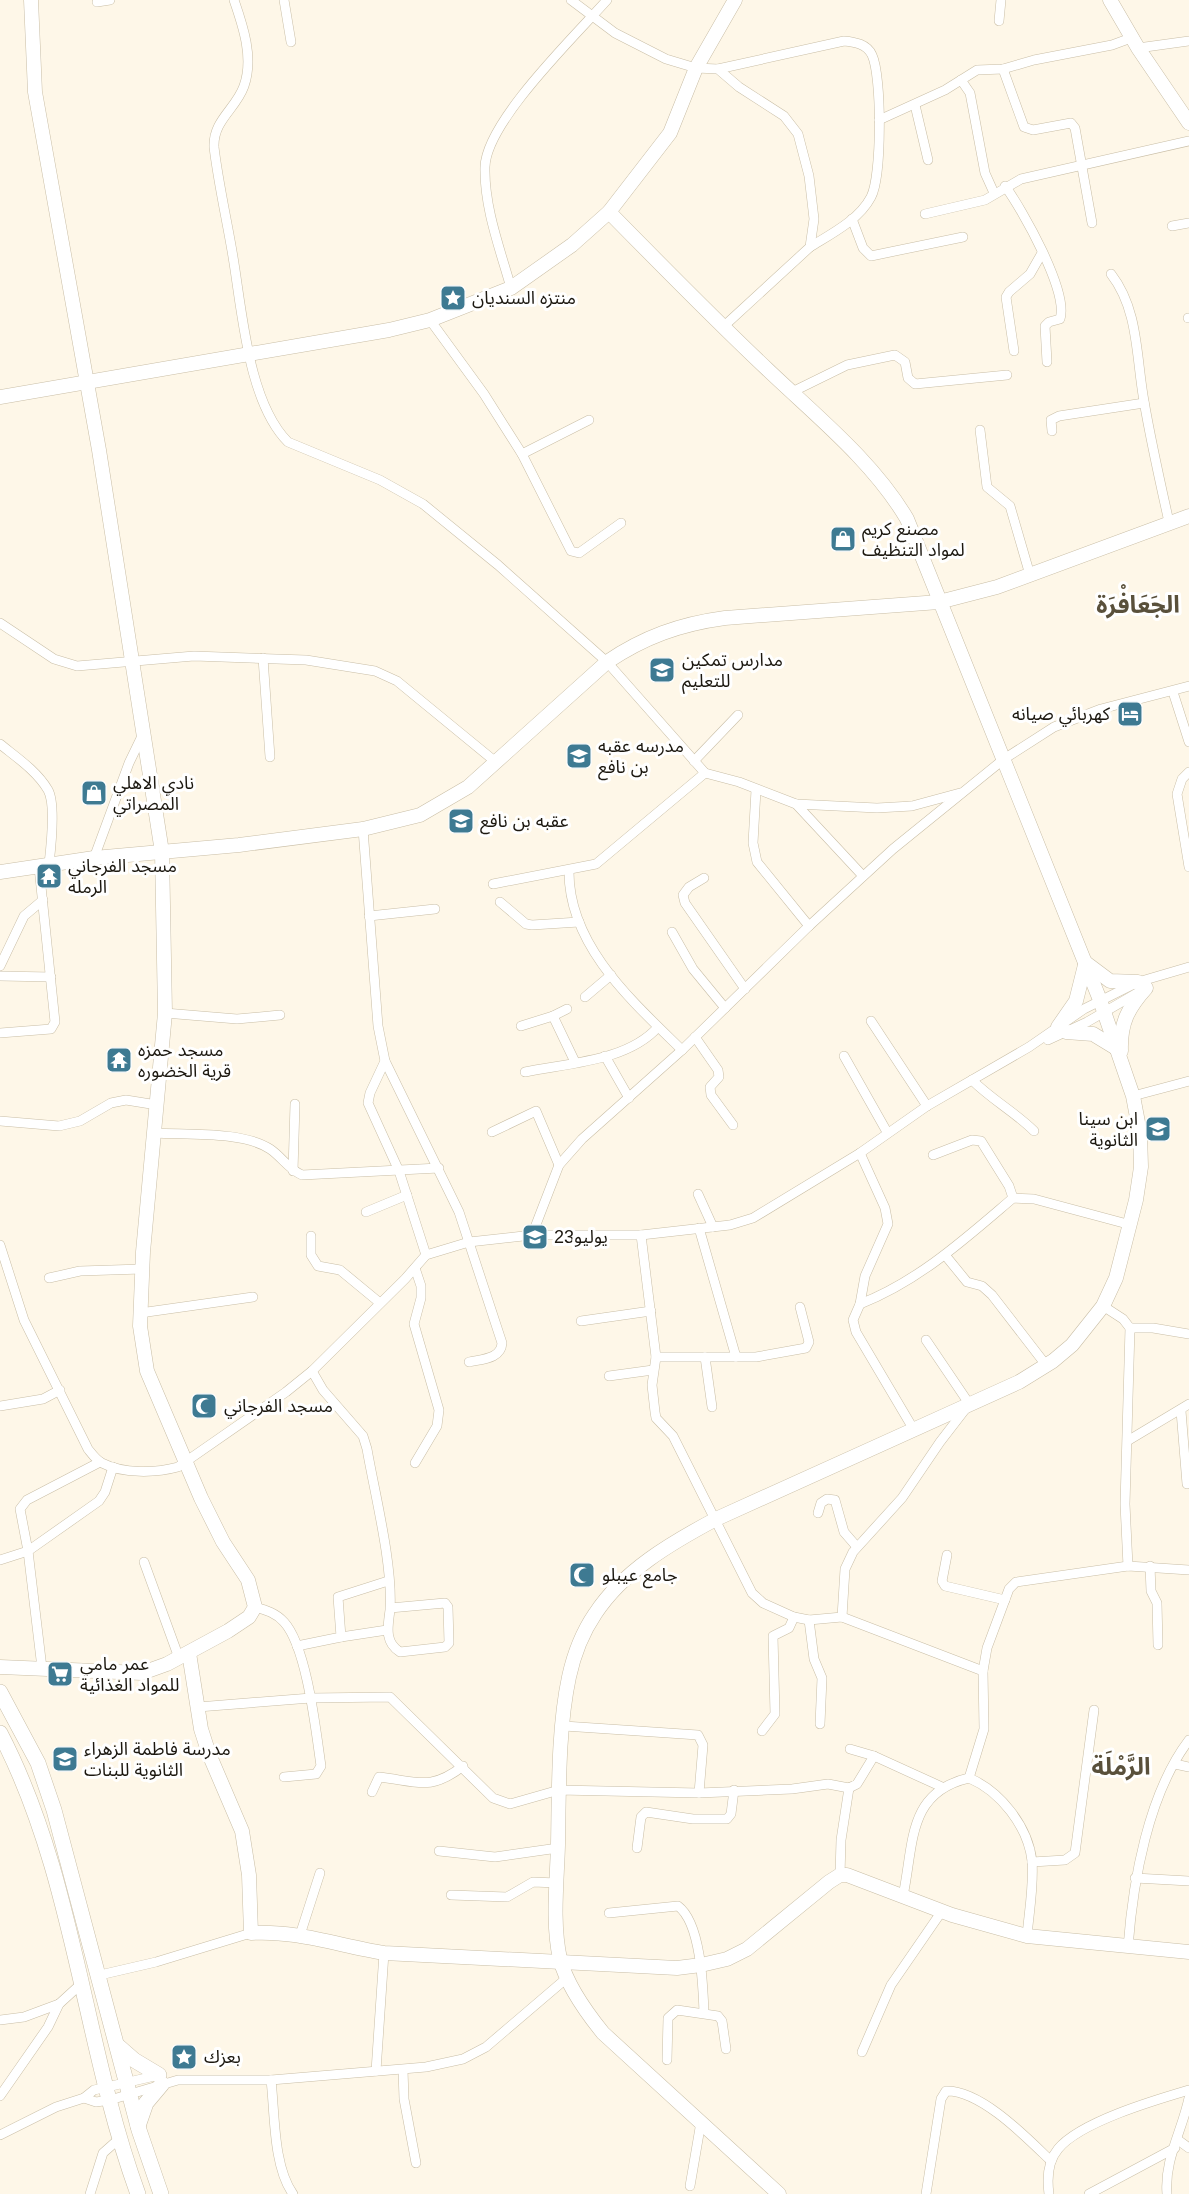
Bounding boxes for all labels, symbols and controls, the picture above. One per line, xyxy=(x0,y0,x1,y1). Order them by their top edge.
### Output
place icon: منتزه السنديان xyxy=(438,283,468,313)
place label: منتزه السنديان xyxy=(472,288,576,309)
place label: مصنع كريم لمواد التنظيف xyxy=(862,519,965,561)
shop icon: مصنع كريم لمواد التنظيف xyxy=(828,524,858,554)
district label: الجَعَافْرَة xyxy=(1096,584,1180,619)
place label: مدارس تمكين للتعليم xyxy=(682,650,783,694)
school or university icon: مدارس تمكين للتعليم xyxy=(647,655,677,685)
hotel icon: كهربائي صيانه xyxy=(1115,699,1145,729)
place label: كهربائي صيانه xyxy=(1012,704,1111,727)
place label: مدرسه عقبه بن نافع xyxy=(598,736,684,781)
school or university icon: مدرسه عقبه بن نافع xyxy=(564,741,594,771)
place label: نادي الاهلي المصراتي xyxy=(113,773,194,817)
shop icon: نادي الاهلي المصراتي xyxy=(79,778,109,808)
school or university icon: عقبه بن نافع xyxy=(446,806,476,836)
place label: عقبه بن نافع xyxy=(480,811,569,835)
place label: مسجد الفرجاني الرمله xyxy=(68,856,177,898)
temple icon: مسجد الفرجاني الرمله xyxy=(34,861,64,891)
place label: مسجد حمزه قرية الخضوره xyxy=(138,1040,231,1082)
temple icon: مسجد حمزه قرية الخضوره xyxy=(104,1045,134,1075)
place label: ابن سينا الثانوية xyxy=(1078,1109,1138,1151)
school or university icon: ابن سينا الثانوية xyxy=(1143,1114,1173,1144)
school or university icon: 23يوليو xyxy=(520,1222,550,1252)
place label: 23يوليو xyxy=(554,1227,608,1248)
mosque icon: مسجد الفرجاني xyxy=(189,1391,219,1421)
place label: مسجد الفرجاني xyxy=(224,1396,333,1419)
mosque icon: جامع عيبلو xyxy=(567,1560,597,1590)
place label: جامع عيبلو xyxy=(602,1565,678,1589)
place label: عمر مامي للمواد الغذائية xyxy=(80,1654,179,1696)
supermarket icon: عمر مامي للمواد الغذائية xyxy=(45,1659,75,1689)
place label: مدرسة فاطمة الزهراء الثانوية للبنات xyxy=(84,1739,231,1781)
school or university icon: مدرسة فاطمة الزهراء الثانوية للبنات xyxy=(50,1744,80,1774)
district label: الرَّمْلَة xyxy=(1091,1750,1151,1781)
place icon: بعزك xyxy=(169,2042,199,2072)
place label: بعزك xyxy=(204,2047,241,2068)

